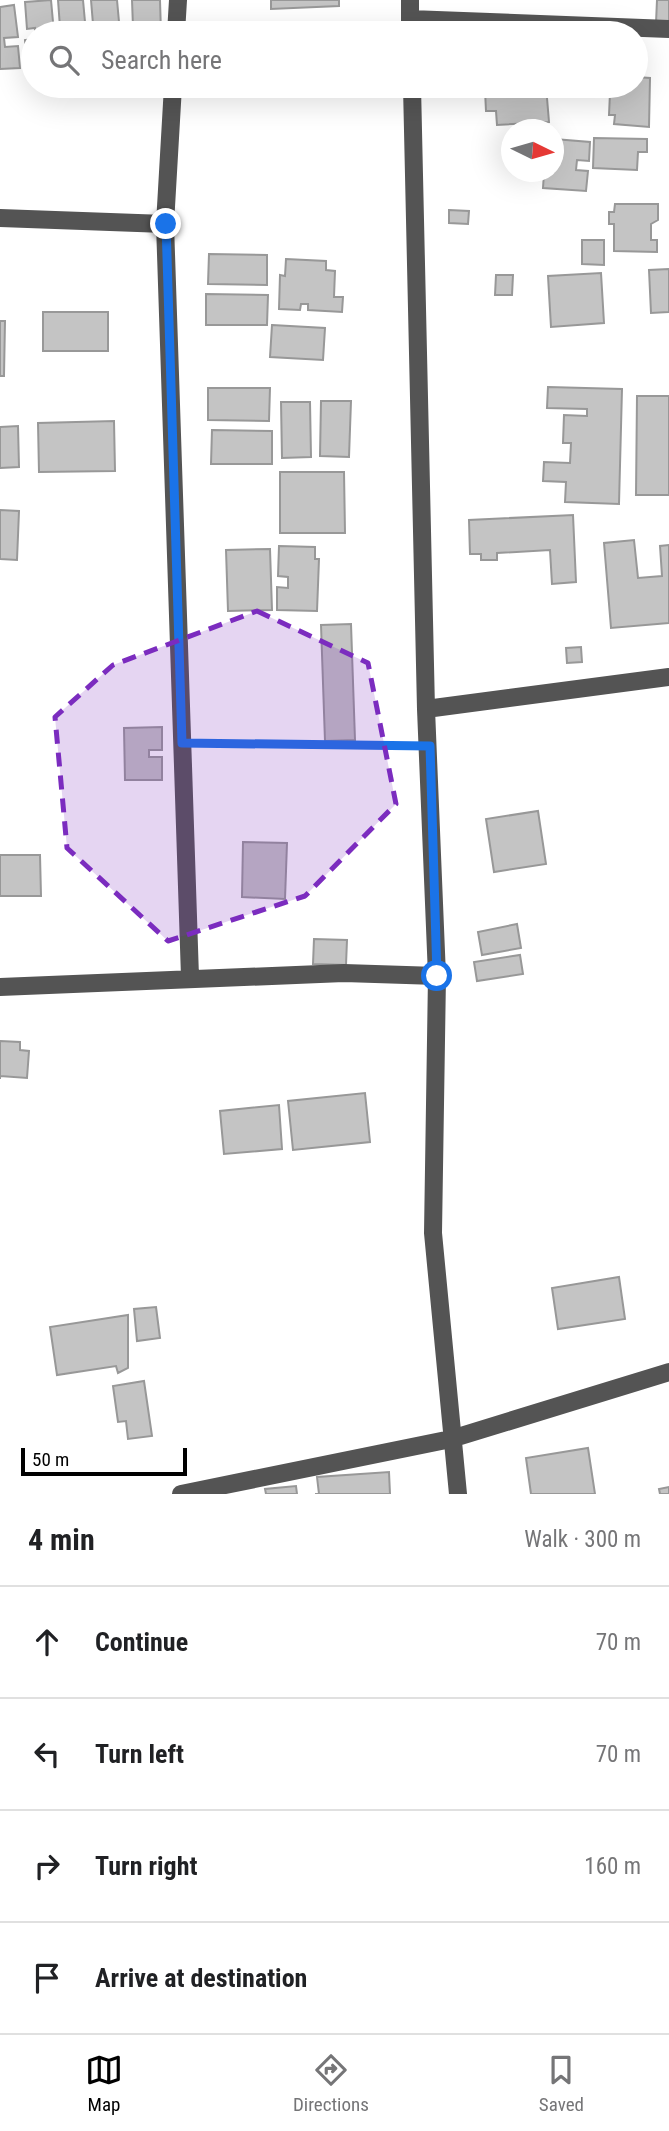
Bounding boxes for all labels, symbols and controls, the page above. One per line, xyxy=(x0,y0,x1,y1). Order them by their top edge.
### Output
search box xyxy=(21,21,648,98)
icon: search xyxy=(45,41,83,79)
text: Search here xyxy=(101,45,222,75)
north arrow xyxy=(501,119,564,182)
route end xyxy=(150,208,181,239)
route start xyxy=(421,960,452,991)
scale bar xyxy=(21,1445,187,1477)
text: 50 m xyxy=(32,1448,69,1471)
text: 4 min xyxy=(28,1522,95,1557)
text: Walk · 300 m xyxy=(524,1526,641,1553)
icon: ahead xyxy=(28,1623,66,1661)
text: Continue xyxy=(95,1627,188,1657)
text: 70 m xyxy=(596,1629,641,1656)
icon: left xyxy=(28,1735,66,1773)
text: Turn left xyxy=(95,1739,184,1769)
text: 70 m xyxy=(596,1741,641,1768)
icon: right xyxy=(28,1847,66,1885)
text: Turn right xyxy=(95,1851,197,1881)
text: 160 m xyxy=(584,1853,641,1880)
icon: arrive xyxy=(28,1959,66,1997)
text: Arrive at destination xyxy=(95,1963,307,1993)
tab: Map xyxy=(85,2051,123,2116)
tab: Directions xyxy=(293,2051,369,2116)
tab: Saved xyxy=(539,2051,584,2116)

